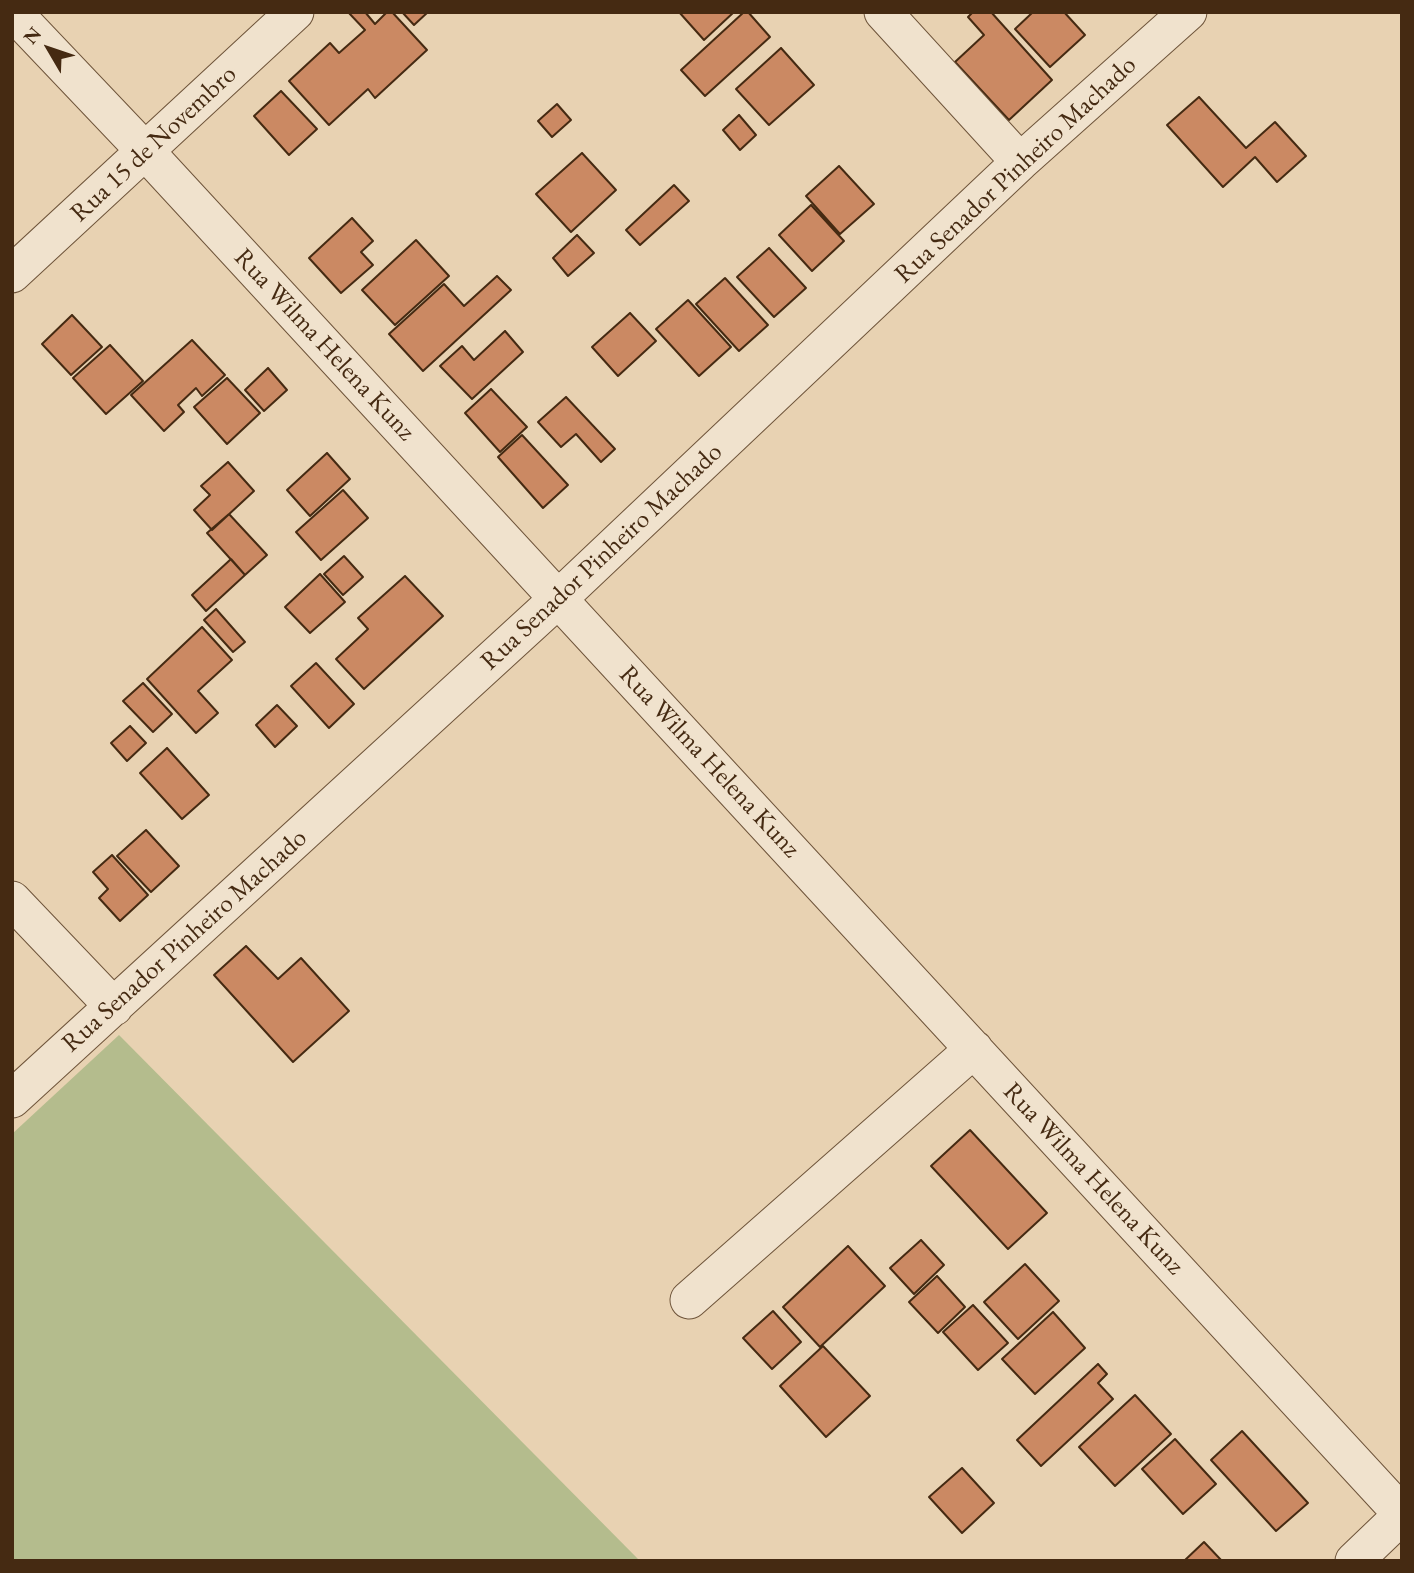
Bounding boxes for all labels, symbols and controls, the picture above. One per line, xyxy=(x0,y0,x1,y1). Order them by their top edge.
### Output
north arrow xyxy=(14,14,84,84)
text: N xyxy=(18,22,47,49)
street label: Rua Senador Pinheiro Machado xyxy=(889,50,1143,290)
street label: Rua 15 de Novembro xyxy=(65,59,243,229)
street label: Rua Wilma Helena Kunz xyxy=(227,242,421,448)
street label: Rua Senador Pinheiro Machado xyxy=(475,437,729,677)
street label: Rua Wilma Helena Kunz xyxy=(612,659,806,865)
street label: Rua Senador Pinheiro Machado xyxy=(56,823,314,1059)
street label: Rua Wilma Helena Kunz xyxy=(996,1076,1190,1282)

